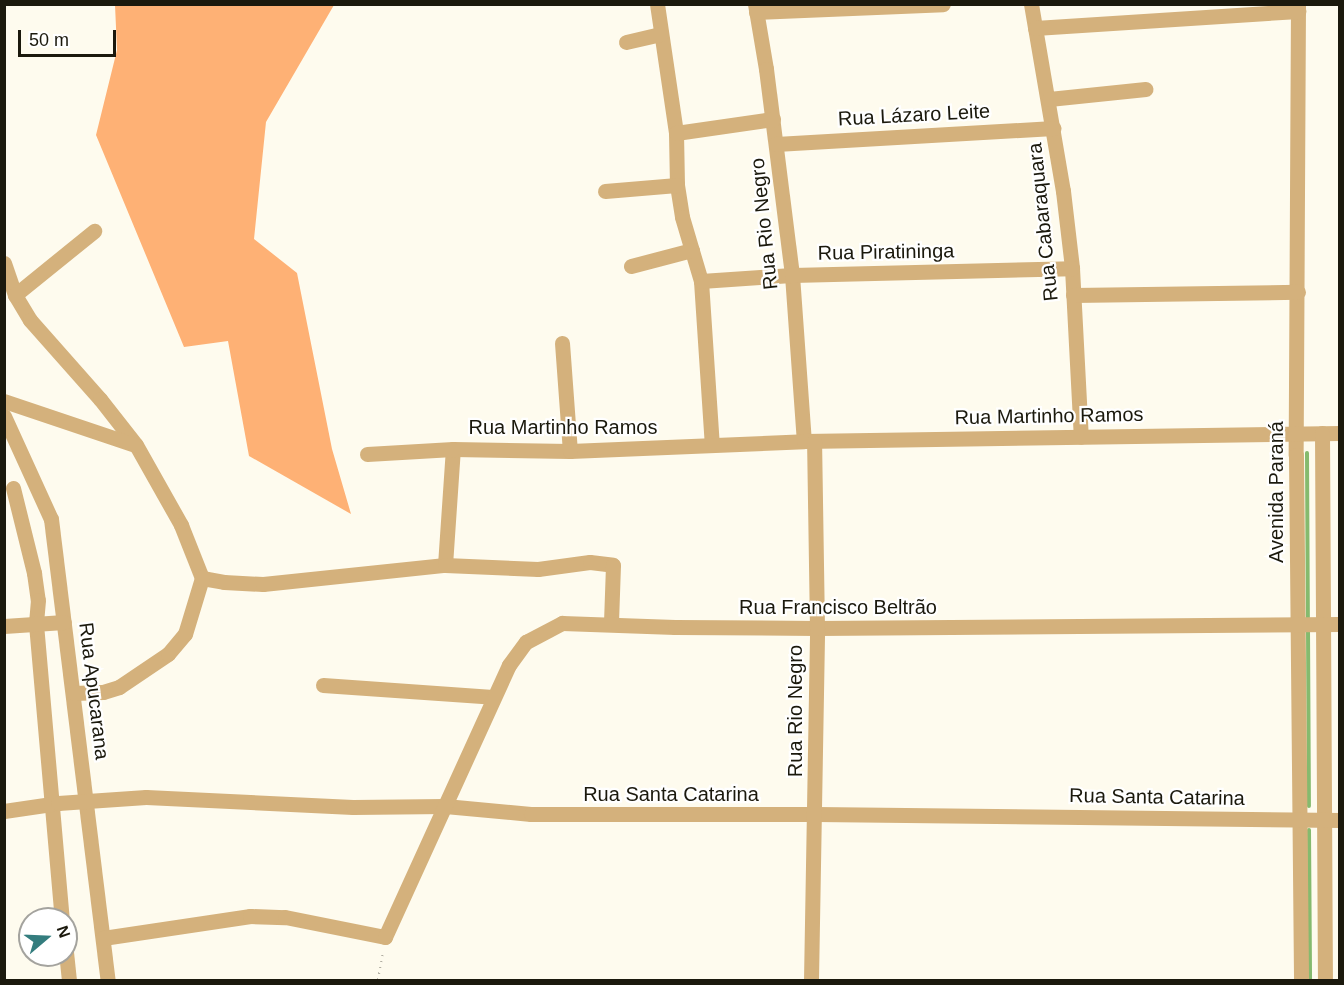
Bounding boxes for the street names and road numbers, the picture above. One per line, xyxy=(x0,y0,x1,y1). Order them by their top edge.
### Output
street label: Rua Lázaro Leite xyxy=(837,99,991,131)
street label: Rua Cabaraquara xyxy=(1023,142,1063,302)
street label: Rua Rio Negro xyxy=(745,157,783,291)
street label: Rua Piratininga xyxy=(817,239,955,265)
street label: Rua Martinho Ramos xyxy=(954,402,1144,430)
street label: Rua Martinho Ramos xyxy=(469,415,657,439)
street label: Avenida Paraná xyxy=(1264,421,1288,563)
street label: Rua Francisco Beltrão xyxy=(739,595,937,619)
street label: Rua Apucarana xyxy=(74,621,114,761)
street label: Rua Rio Negro xyxy=(783,645,807,777)
street label: Rua Santa Catarina xyxy=(583,782,759,806)
street label: Rua Santa Catarina xyxy=(1069,783,1245,811)

